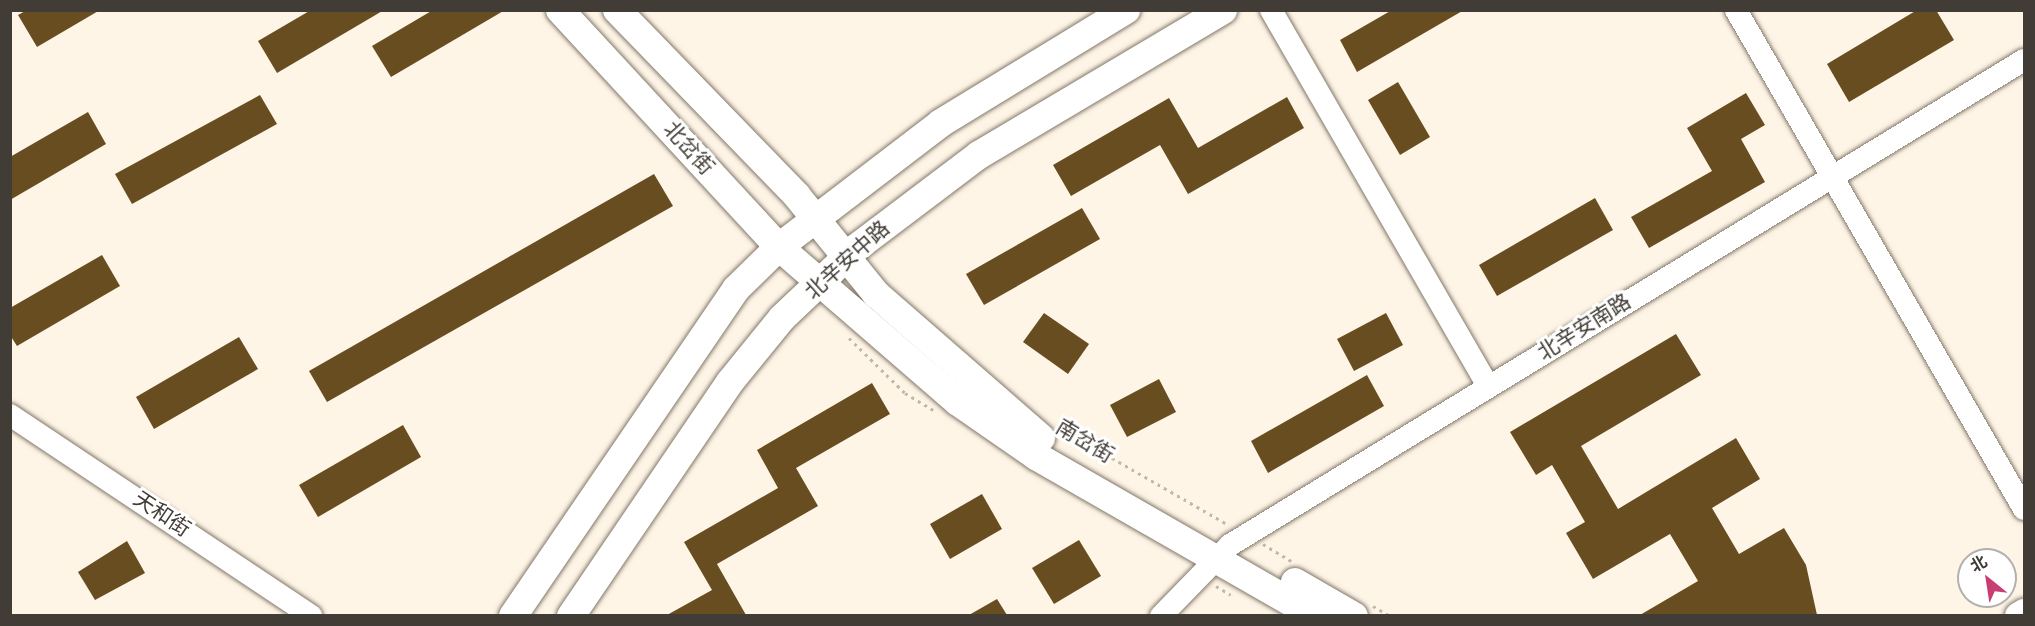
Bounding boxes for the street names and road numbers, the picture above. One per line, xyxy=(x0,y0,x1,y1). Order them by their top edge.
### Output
street label: 北岔街 xyxy=(659,116,719,180)
street label: 北辛安中路 xyxy=(800,216,894,304)
street label: 北辛安南路 xyxy=(1533,288,1635,366)
street label: 南岔街 xyxy=(1052,414,1118,468)
street label: 天和街 xyxy=(129,486,195,542)

